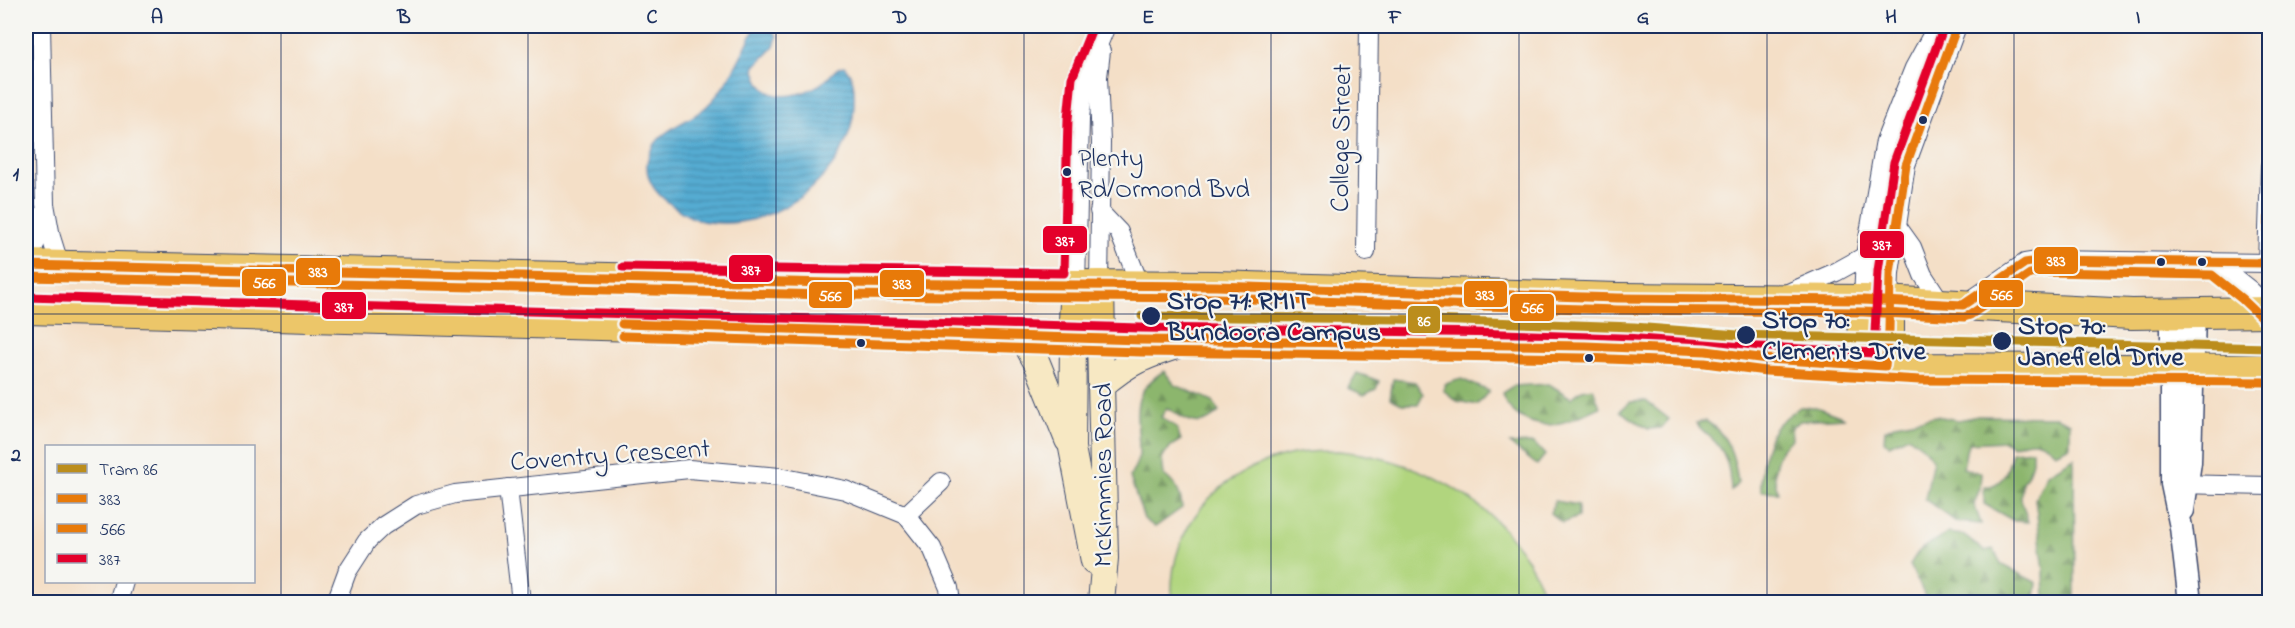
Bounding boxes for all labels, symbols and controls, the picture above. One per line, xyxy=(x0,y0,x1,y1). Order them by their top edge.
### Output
text: A xyxy=(151,4,163,33)
text: B xyxy=(396,4,411,33)
text: C xyxy=(647,4,658,33)
text: D xyxy=(892,4,907,33)
text: E xyxy=(1142,4,1154,33)
text: F xyxy=(1388,4,1402,33)
text: G xyxy=(1637,4,1650,33)
text: H xyxy=(1885,4,1897,33)
text: I xyxy=(2136,4,2141,33)
street label: College Street xyxy=(1322,64,1363,213)
unlabelled marker xyxy=(1917,114,1929,126)
place label: Plenty Rd/Ormond Bvd xyxy=(1078,141,1250,210)
text: 1 xyxy=(13,161,20,190)
marker: Plenty Rd/Ormond Bvd xyxy=(1061,166,1073,178)
line badge: 387 xyxy=(1042,225,1088,254)
text: 387 xyxy=(1054,230,1075,254)
line badge: 387 xyxy=(1859,230,1905,259)
text: 387 xyxy=(1871,234,1892,258)
line badge: 383 xyxy=(2033,246,2079,275)
text: 383 xyxy=(2045,250,2066,274)
line badge: 387 xyxy=(728,254,774,283)
unlabelled marker xyxy=(2155,256,2167,268)
unlabelled marker xyxy=(2196,256,2208,268)
line badge: 383 xyxy=(295,257,341,286)
text: 387 xyxy=(740,259,761,283)
text: 383 xyxy=(307,261,328,285)
line badge: 566 xyxy=(241,268,287,297)
line badge: 383 xyxy=(879,269,925,298)
text: 566 xyxy=(252,272,277,296)
text: 383 xyxy=(891,273,912,297)
line badge: 566 xyxy=(1978,279,2024,308)
line badge: 383 xyxy=(1463,280,1508,308)
line badge: 566 xyxy=(808,281,853,309)
place label: Stop 71: RMIT Bundoora Campus xyxy=(1165,283,1381,353)
text: 383 xyxy=(1474,284,1495,308)
text: 566 xyxy=(1989,284,2014,308)
text: 566 xyxy=(818,285,843,309)
line badge: 387 xyxy=(321,291,367,320)
line badge: 566 xyxy=(1509,293,1555,322)
text: 387 xyxy=(333,296,354,320)
text: 566 xyxy=(1520,297,1545,321)
place label: Stop 70: Clements Drive xyxy=(1762,302,1927,372)
marker: Stop 71: RMIT Bundoora Campus xyxy=(1140,305,1162,327)
line badge: 86 xyxy=(1407,305,1441,334)
place label: Stop 70: Janefield Drive xyxy=(2018,308,2184,378)
text: 86 xyxy=(1416,310,1431,334)
marker: Stop 70: Clements Drive xyxy=(1735,324,1757,346)
marker: Stop 70: Janefield Drive xyxy=(1991,330,2013,352)
unlabelled marker xyxy=(855,337,867,349)
unlabelled marker xyxy=(1583,352,1595,364)
street label: McKimmies Road xyxy=(1085,383,1124,567)
street label: Coventry Crescent xyxy=(509,430,711,483)
text: 2 xyxy=(10,442,21,471)
legend xyxy=(45,445,255,583)
text: Tram 86 xyxy=(99,458,158,484)
text: 383 xyxy=(99,488,121,514)
text: 566 xyxy=(99,518,125,544)
text: 387 xyxy=(99,548,121,574)

